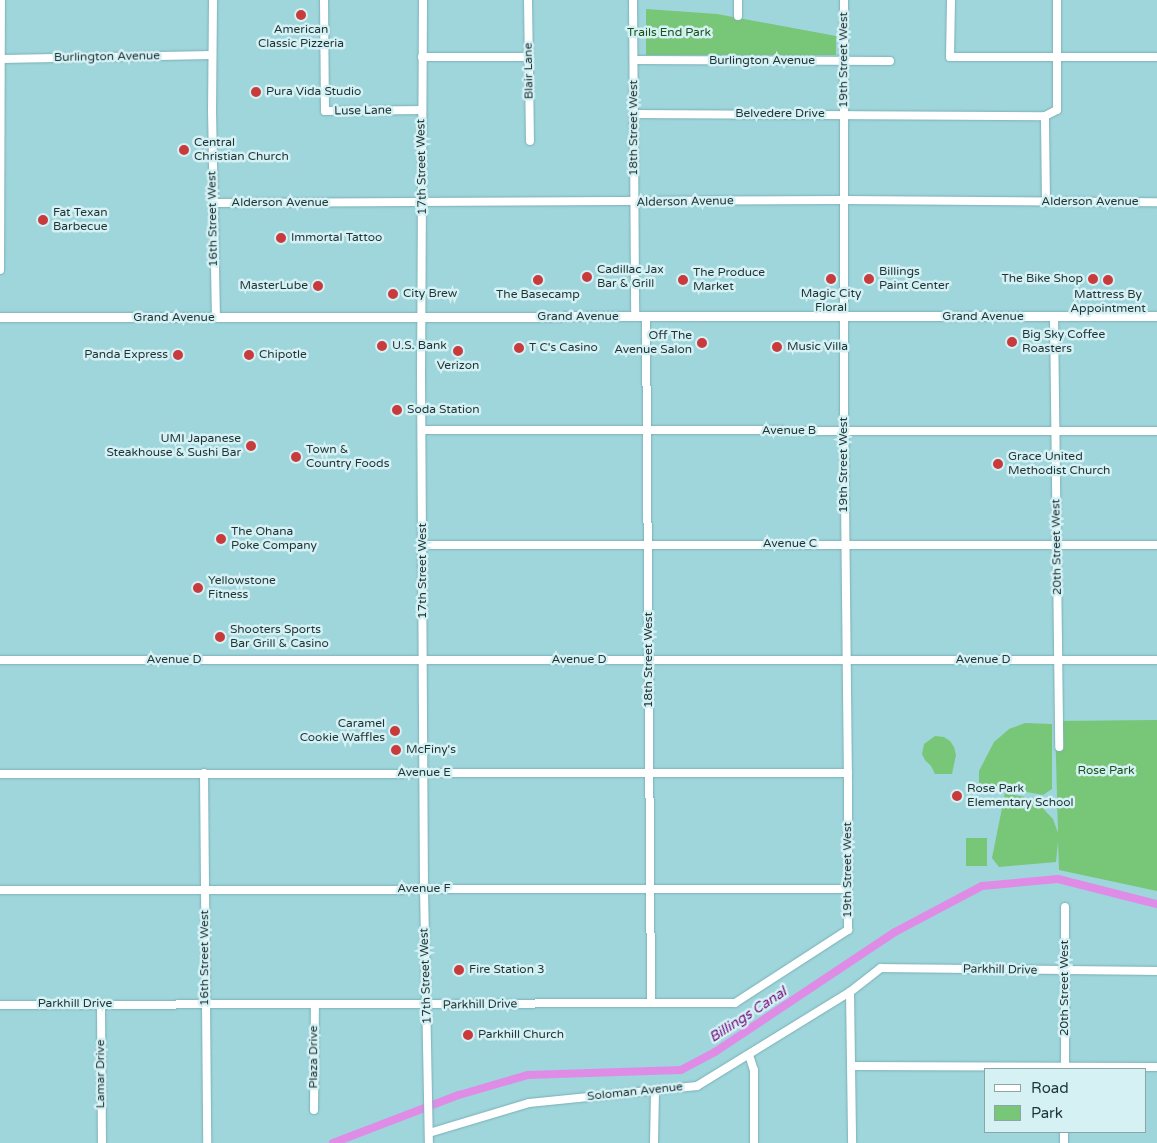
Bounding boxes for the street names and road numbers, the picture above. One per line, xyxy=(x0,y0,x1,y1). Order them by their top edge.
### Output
street label: 19th Street West xyxy=(837,12,851,108)
street label: Blair Lane xyxy=(521,43,537,99)
street label: Burlington Avenue xyxy=(54,49,160,65)
street label: Burlington Avenue xyxy=(709,54,815,68)
street label: 18th Street West xyxy=(627,80,641,176)
street label: Luse Lane xyxy=(334,103,392,119)
street label: Belvedere Drive xyxy=(735,107,825,121)
street label: 17th Street West xyxy=(414,119,430,215)
street label: 16th Street West xyxy=(205,171,221,267)
street label: Alderson Avenue xyxy=(636,194,734,210)
street label: Alderson Avenue xyxy=(1041,195,1139,209)
street label: Alderson Avenue xyxy=(231,196,329,210)
street label: Grand Avenue xyxy=(537,310,619,324)
street label: Grand Avenue xyxy=(942,310,1024,324)
street label: Grand Avenue xyxy=(133,311,215,325)
street label: 19th Street West xyxy=(837,417,851,513)
street label: Avenue B xyxy=(762,424,816,438)
street label: 20th Street West xyxy=(1049,499,1065,595)
street label: 17th Street West xyxy=(416,523,430,619)
street label: Avenue C xyxy=(763,537,817,551)
street label: 18th Street West xyxy=(642,612,656,708)
street label: Avenue D xyxy=(146,653,202,667)
street label: Avenue D xyxy=(551,653,607,667)
street label: Avenue D xyxy=(955,653,1011,667)
street label: Avenue E xyxy=(397,766,451,780)
street label: 19th Street West xyxy=(841,822,855,918)
street label: Avenue F xyxy=(397,882,451,896)
street label: 16th Street West xyxy=(198,910,212,1006)
street label: 17th Street West xyxy=(417,928,435,1024)
street label: 20th Street West xyxy=(1058,940,1072,1036)
street label: Parkhill Drive xyxy=(963,962,1037,978)
street label: Parkhill Drive xyxy=(38,997,112,1011)
street label: Parkhill Drive xyxy=(443,997,517,1013)
street label: Plaza Drive xyxy=(307,1025,321,1089)
street label: Lamar Drive xyxy=(94,1040,108,1108)
street label: Soloman Avenue xyxy=(586,1080,684,1104)

